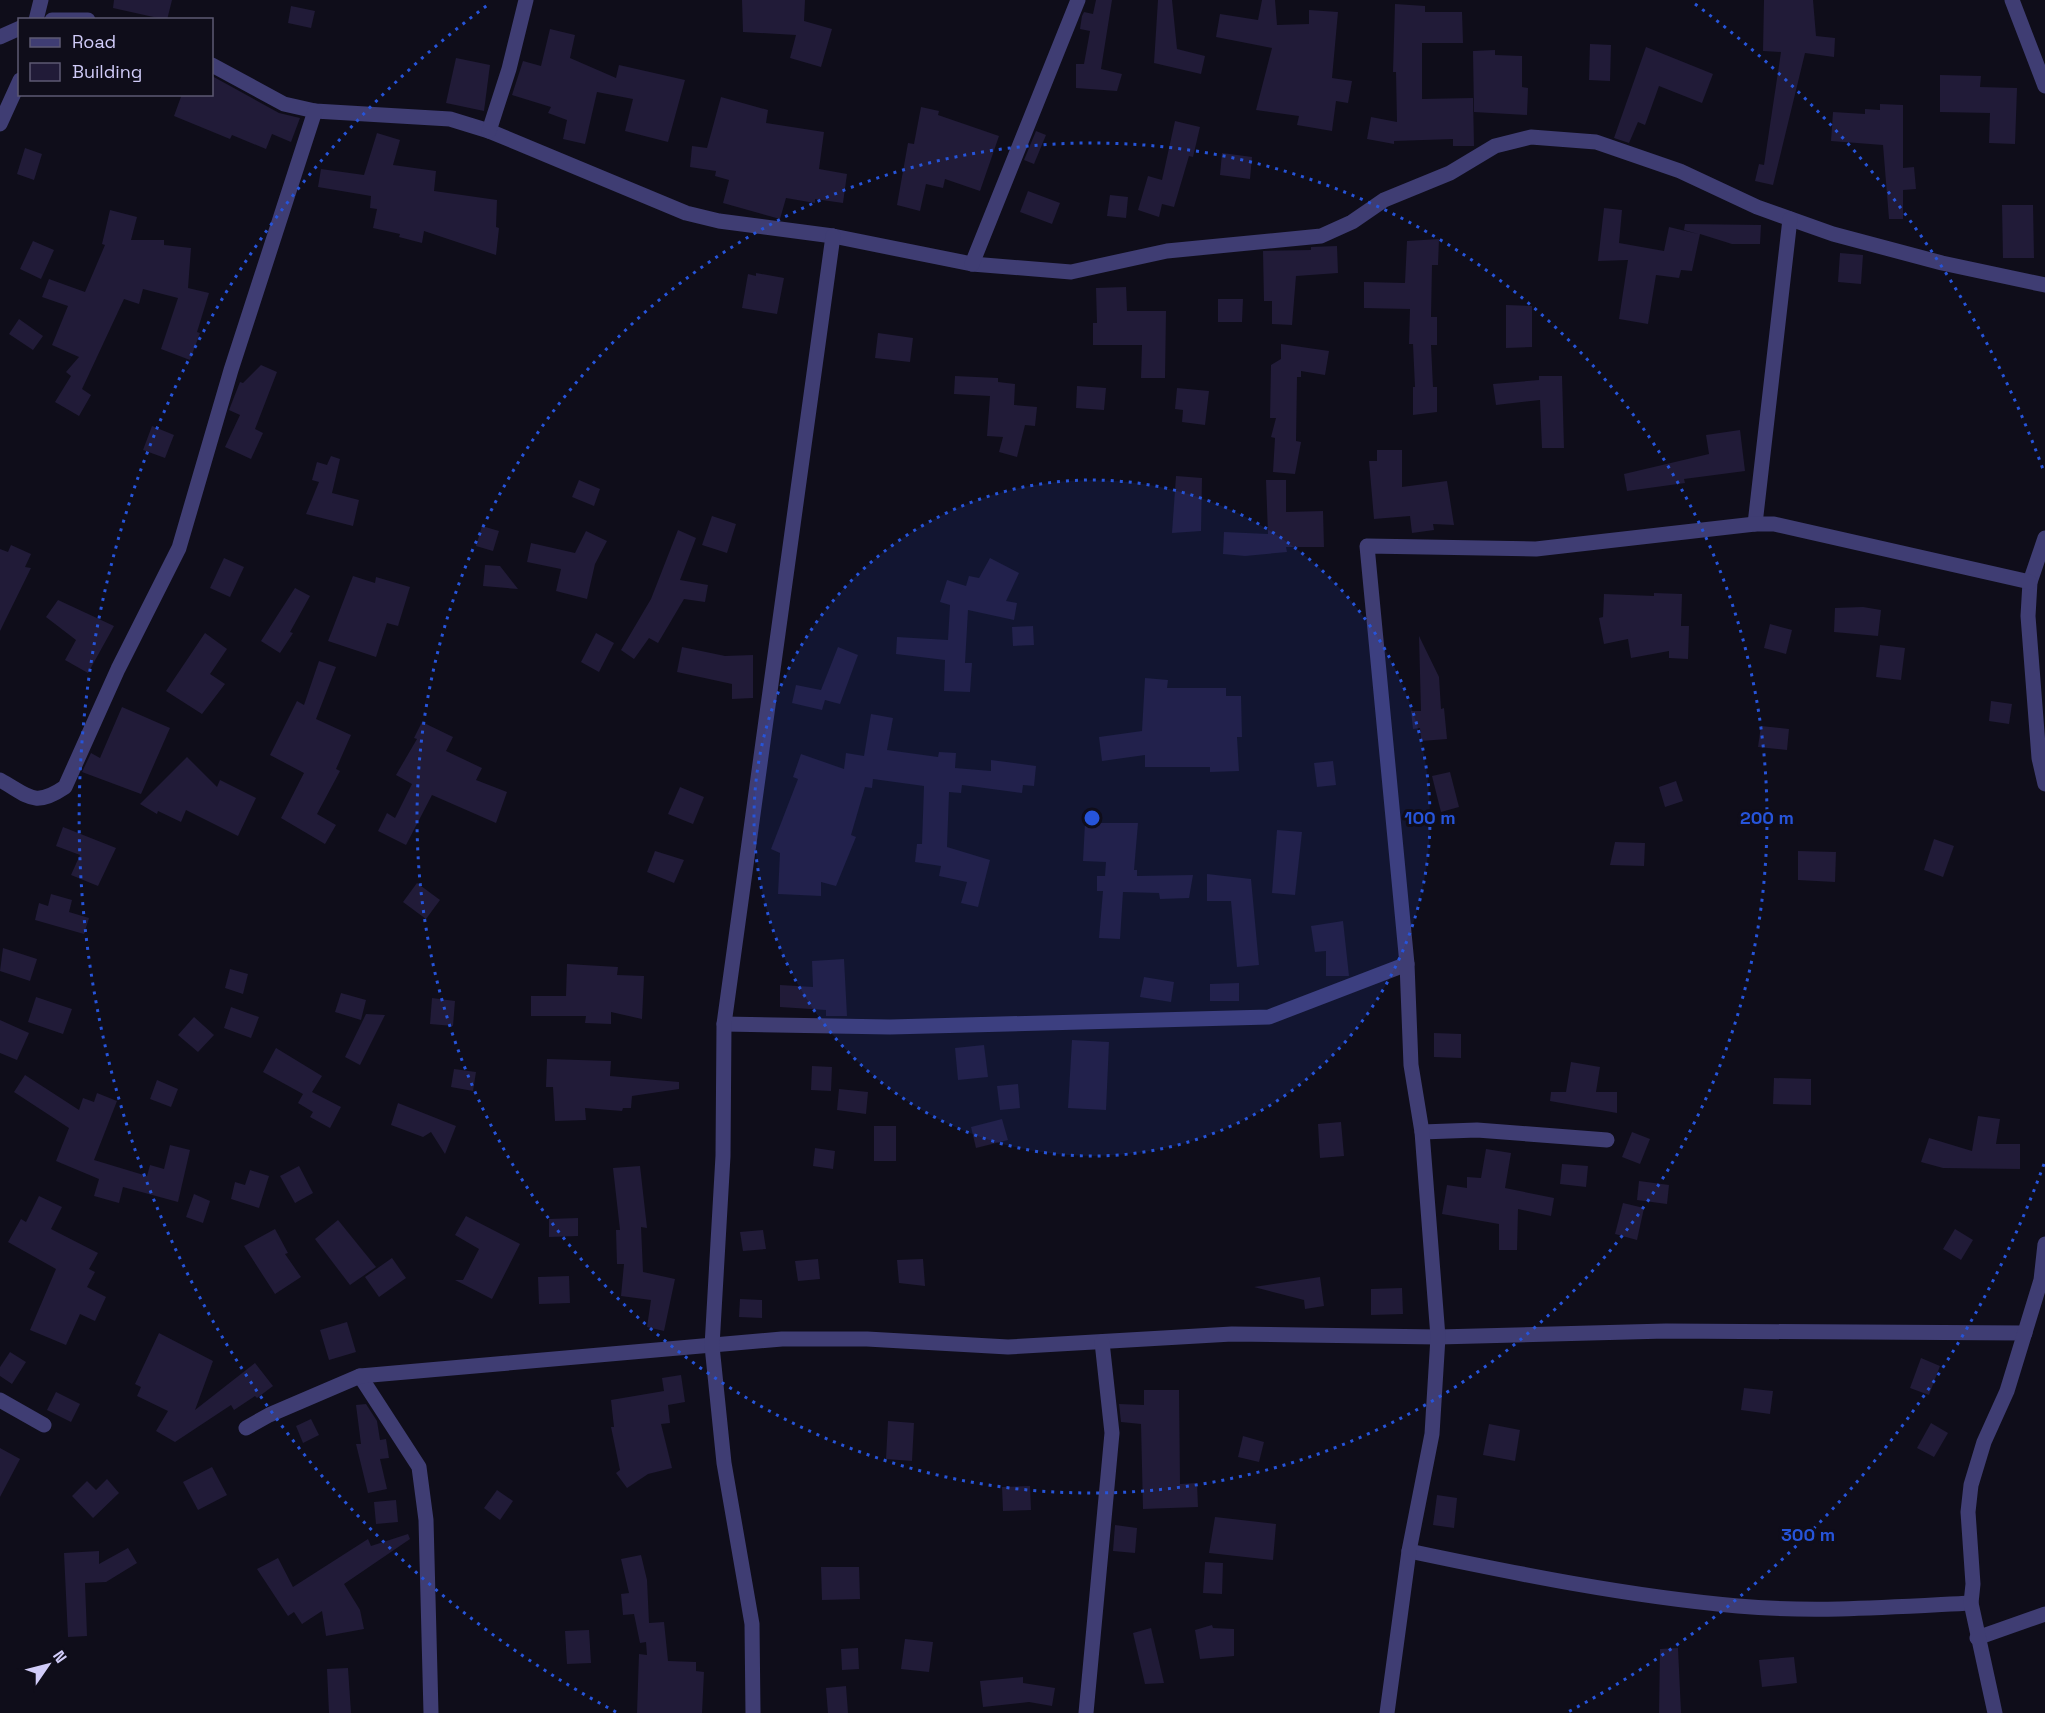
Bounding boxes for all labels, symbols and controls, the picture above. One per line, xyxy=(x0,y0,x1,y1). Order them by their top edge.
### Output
legend xyxy=(18,18,213,96)
text: Road xyxy=(72,30,116,53)
text: Building xyxy=(72,60,142,83)
text: 100 m xyxy=(1404,806,1456,829)
text: 200 m xyxy=(1740,806,1794,829)
centre of rings xyxy=(1082,808,1102,828)
text: 300 m xyxy=(1781,1523,1835,1546)
north arrow xyxy=(18,1635,78,1695)
text: N xyxy=(48,1646,72,1667)

